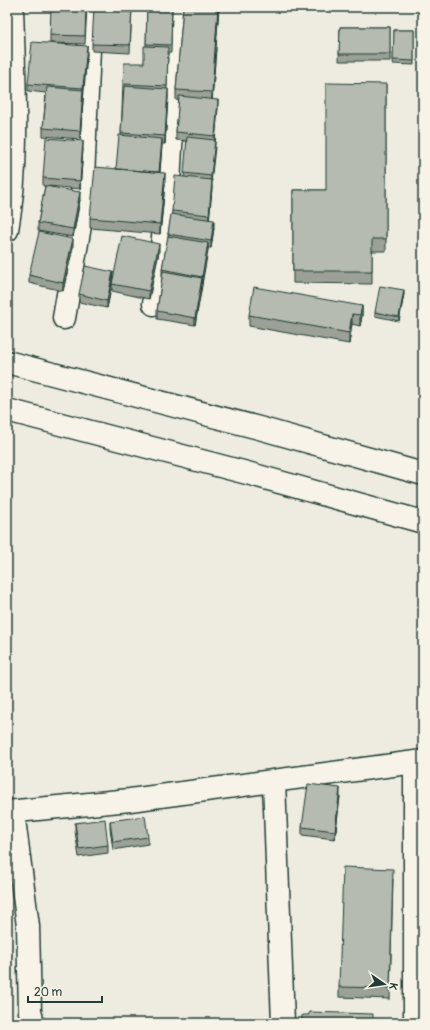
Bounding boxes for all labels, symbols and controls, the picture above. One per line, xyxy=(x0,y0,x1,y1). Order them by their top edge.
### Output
north arrow xyxy=(364,964,404,1004)
scale bar xyxy=(28,978,102,1004)
text: K xyxy=(386,981,400,991)
text: 20 m xyxy=(34,985,63,1000)

